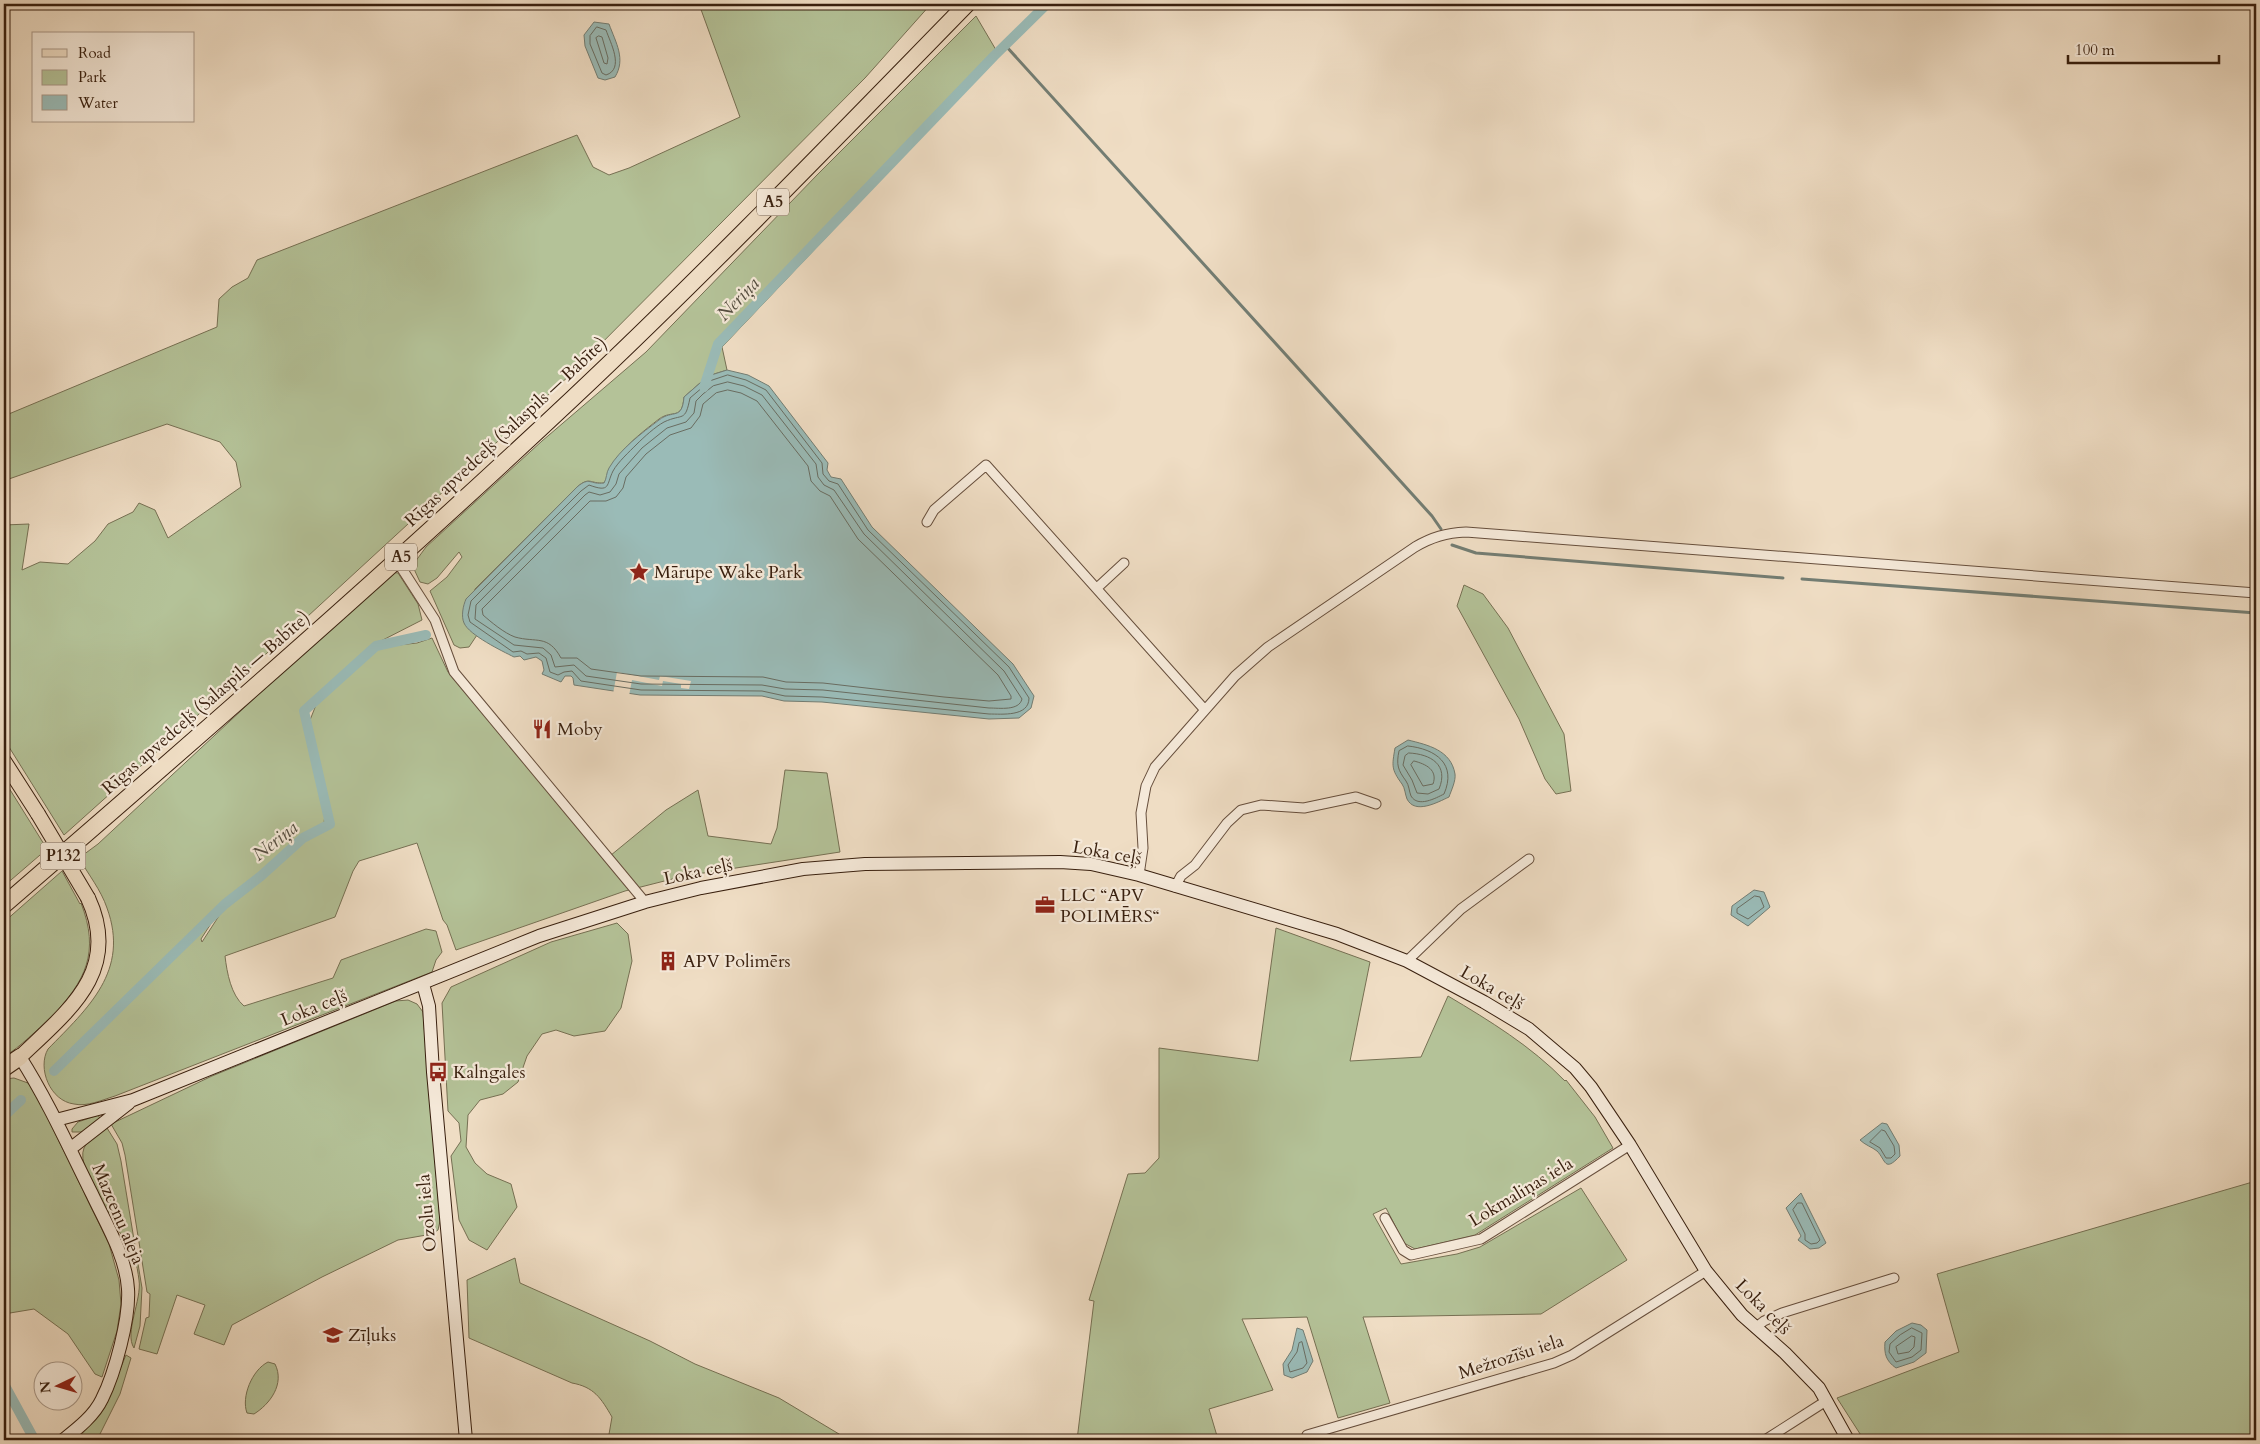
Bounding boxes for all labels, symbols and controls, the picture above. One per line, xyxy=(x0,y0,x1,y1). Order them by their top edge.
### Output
legend xyxy=(32,32,195,122)
scale bar xyxy=(2068,32,2219,64)
text: 100 m xyxy=(2075,40,2115,60)
text: Road xyxy=(78,43,111,63)
text: Park xyxy=(78,67,107,87)
text: Water xyxy=(77,93,119,113)
road number: A5 xyxy=(757,188,789,216)
water label: Neriņa xyxy=(711,271,766,327)
street label: Rīgas apvedceļš (Salaspils — Babīte) xyxy=(399,331,613,533)
road number: A5 xyxy=(385,544,417,570)
place label: Mārupe Wake Park xyxy=(654,560,803,585)
place icon: Mārupe Wake Park xyxy=(628,561,650,583)
street label: Rīgas apvedceļš (Salaspils — Babīte) xyxy=(97,606,315,800)
place label: Moby xyxy=(557,717,603,742)
restaurant icon: Moby xyxy=(531,718,553,740)
water label: Neriņa xyxy=(247,815,304,867)
street label: Loka ceļš xyxy=(1070,835,1144,871)
road number: P132 xyxy=(40,842,86,869)
street label: Loka ceļš xyxy=(661,853,735,891)
place label: LLC “APV POLIMĒRS“ xyxy=(1060,883,1160,929)
office icon: LLC “APV POLIMĒRS“ xyxy=(1034,894,1056,916)
place label: APV Polimērs xyxy=(683,949,791,974)
building icon: APV Polimērs xyxy=(657,950,679,972)
street label: Loka ceļš xyxy=(1456,960,1528,1016)
street label: Loka ceļš xyxy=(277,983,351,1033)
place label: Kalngales xyxy=(453,1060,526,1085)
bus stop icon: Kalngales xyxy=(427,1061,449,1083)
street label: Lokmaliņas iela xyxy=(1464,1151,1578,1233)
street label: Mazcenu aleja xyxy=(85,1160,151,1269)
street label: Ozolu iela xyxy=(411,1173,443,1253)
street label: Loka ceļš xyxy=(1729,1273,1797,1341)
place label: Zīļuks xyxy=(348,1323,396,1348)
school or university icon: Zīļuks xyxy=(322,1324,344,1346)
street label: Mežrozīšu iela xyxy=(1455,1328,1567,1386)
north arrow xyxy=(32,1362,82,1412)
text: N xyxy=(36,1380,56,1394)

